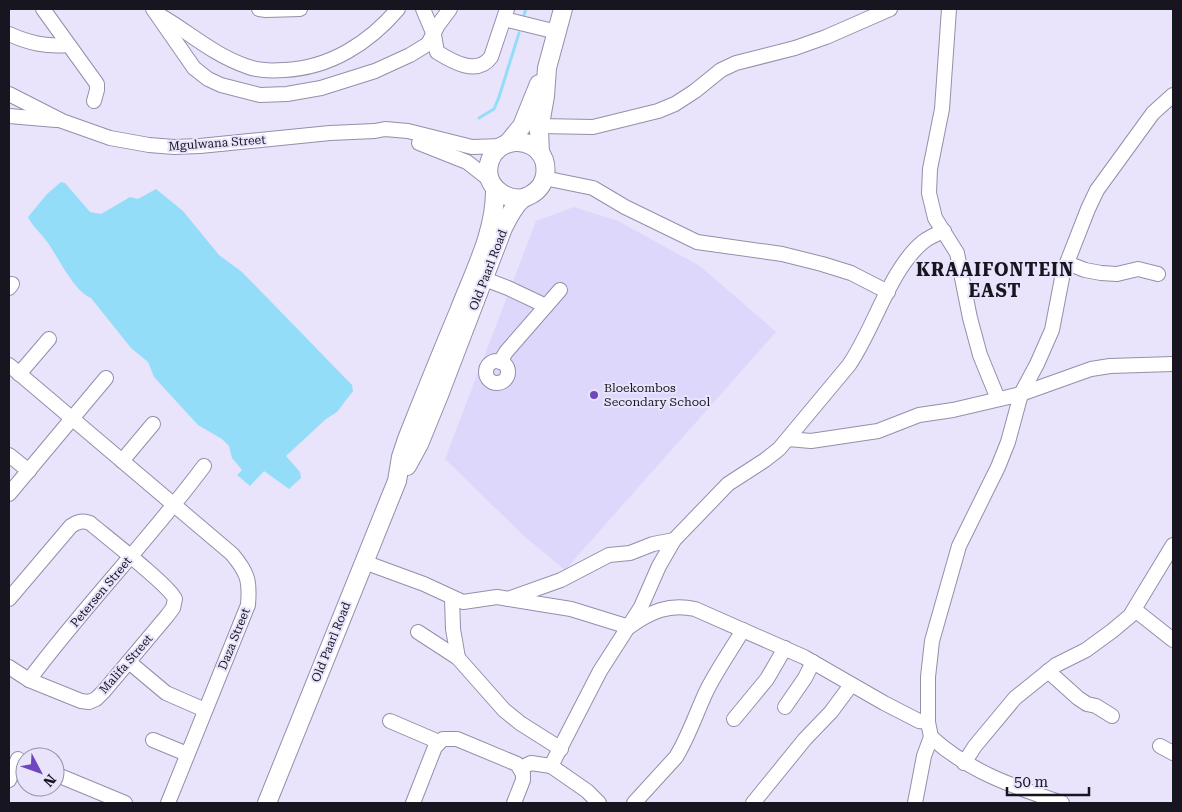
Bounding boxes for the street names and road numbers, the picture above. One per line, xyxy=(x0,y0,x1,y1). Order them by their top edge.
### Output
street label: Mgulwana Street xyxy=(168,133,267,153)
street label: Old Paarl Road xyxy=(466,227,510,312)
street label: Petersen Street xyxy=(68,554,135,630)
street label: Old Paarl Road xyxy=(309,600,354,684)
street label: Daza Street xyxy=(215,606,253,672)
street label: Malifa Street xyxy=(96,631,156,696)

